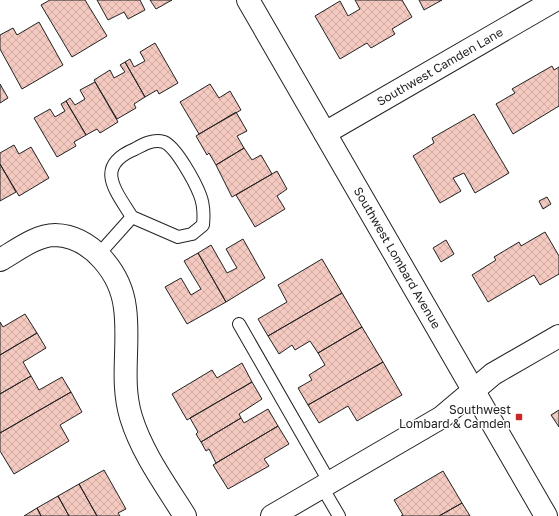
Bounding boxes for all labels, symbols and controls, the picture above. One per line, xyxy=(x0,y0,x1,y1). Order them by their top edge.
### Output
street label: Southwest Camden Lane xyxy=(374,24,506,109)
street label: Southwest Lombard Avenue xyxy=(351,184,444,331)
place label: Southwest Lombard & Camden xyxy=(399,402,511,431)
marker: Southwest Lombard & Camden xyxy=(514,412,524,422)

